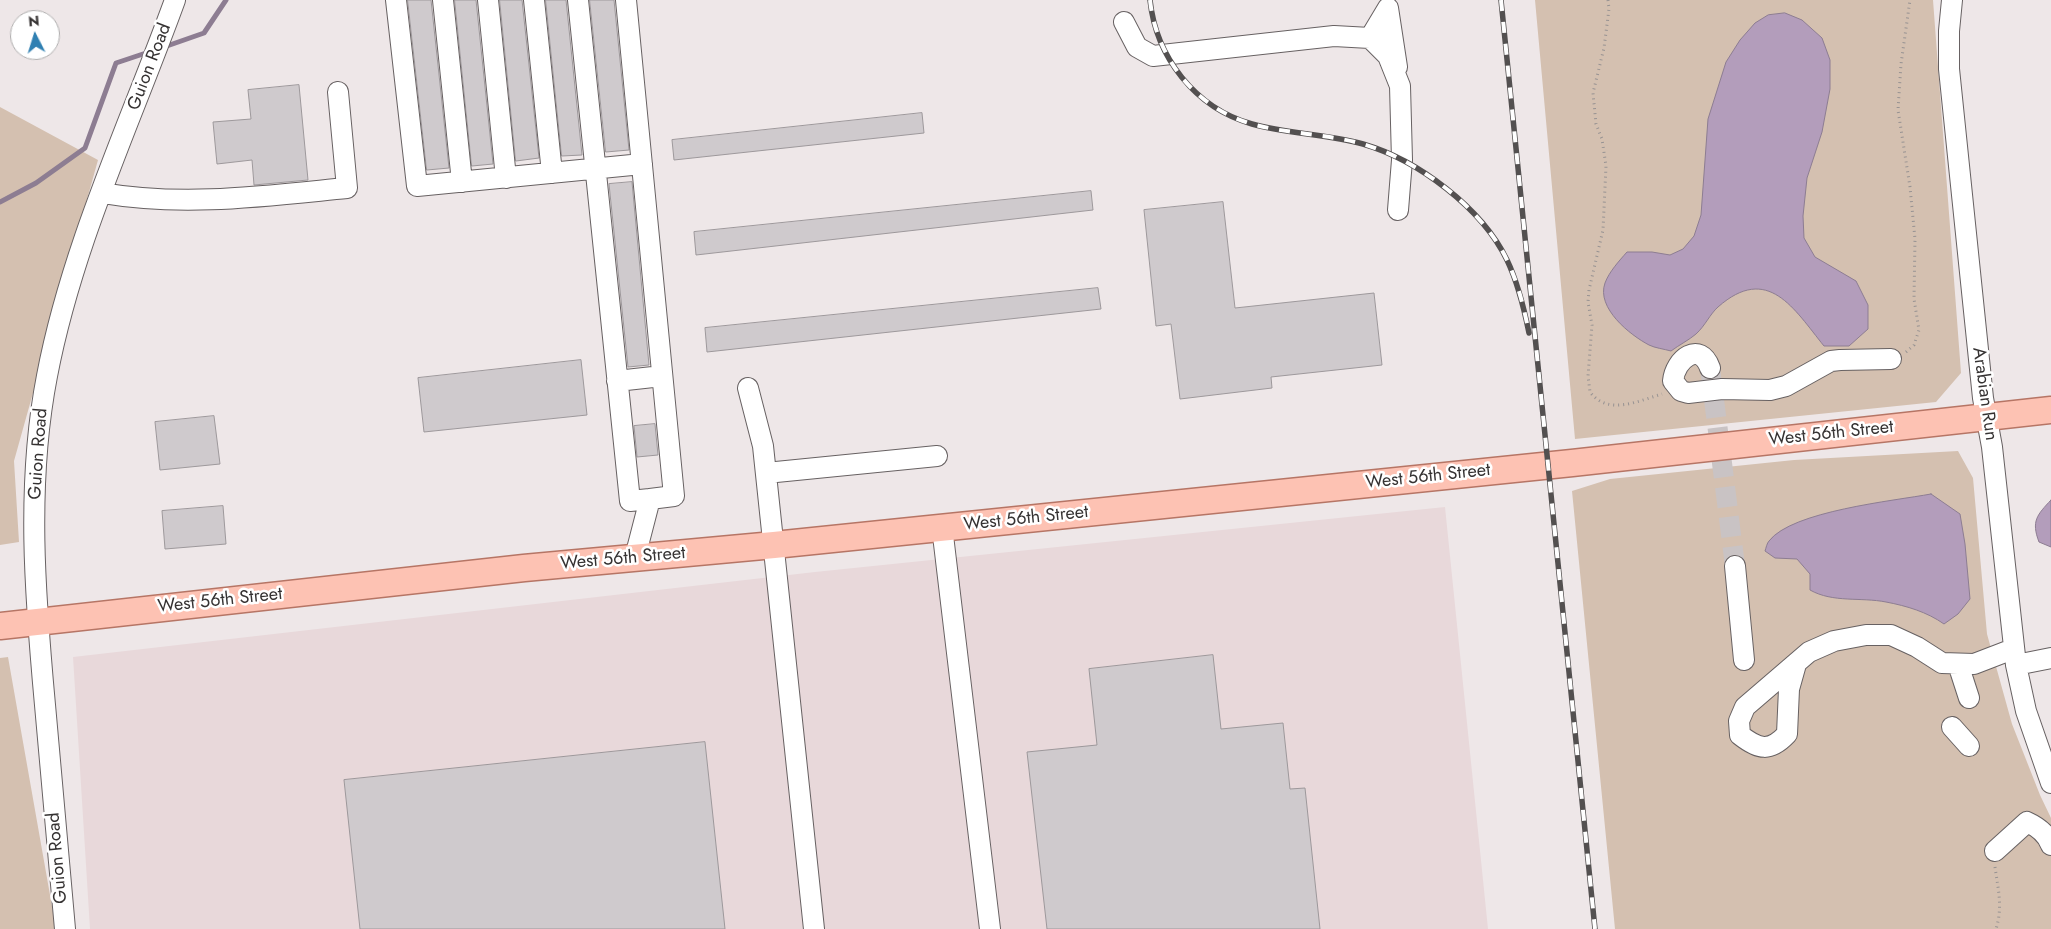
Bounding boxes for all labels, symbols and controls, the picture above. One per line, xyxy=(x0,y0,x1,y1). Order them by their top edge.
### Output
north arrow xyxy=(10,10,60,60)
text: N xyxy=(27,11,40,32)
street label: Guion Road xyxy=(124,20,176,114)
street label: Arabian Run xyxy=(1967,346,2001,442)
street label: Guion Road xyxy=(25,408,53,500)
street label: West 56th Street xyxy=(1768,417,1894,451)
street label: West 56th Street xyxy=(1365,460,1491,494)
street label: West 56th Street xyxy=(963,502,1089,536)
street label: West 56th Street xyxy=(560,543,686,575)
street label: West 56th Street xyxy=(157,584,283,618)
street label: Guion Road xyxy=(43,811,73,905)

